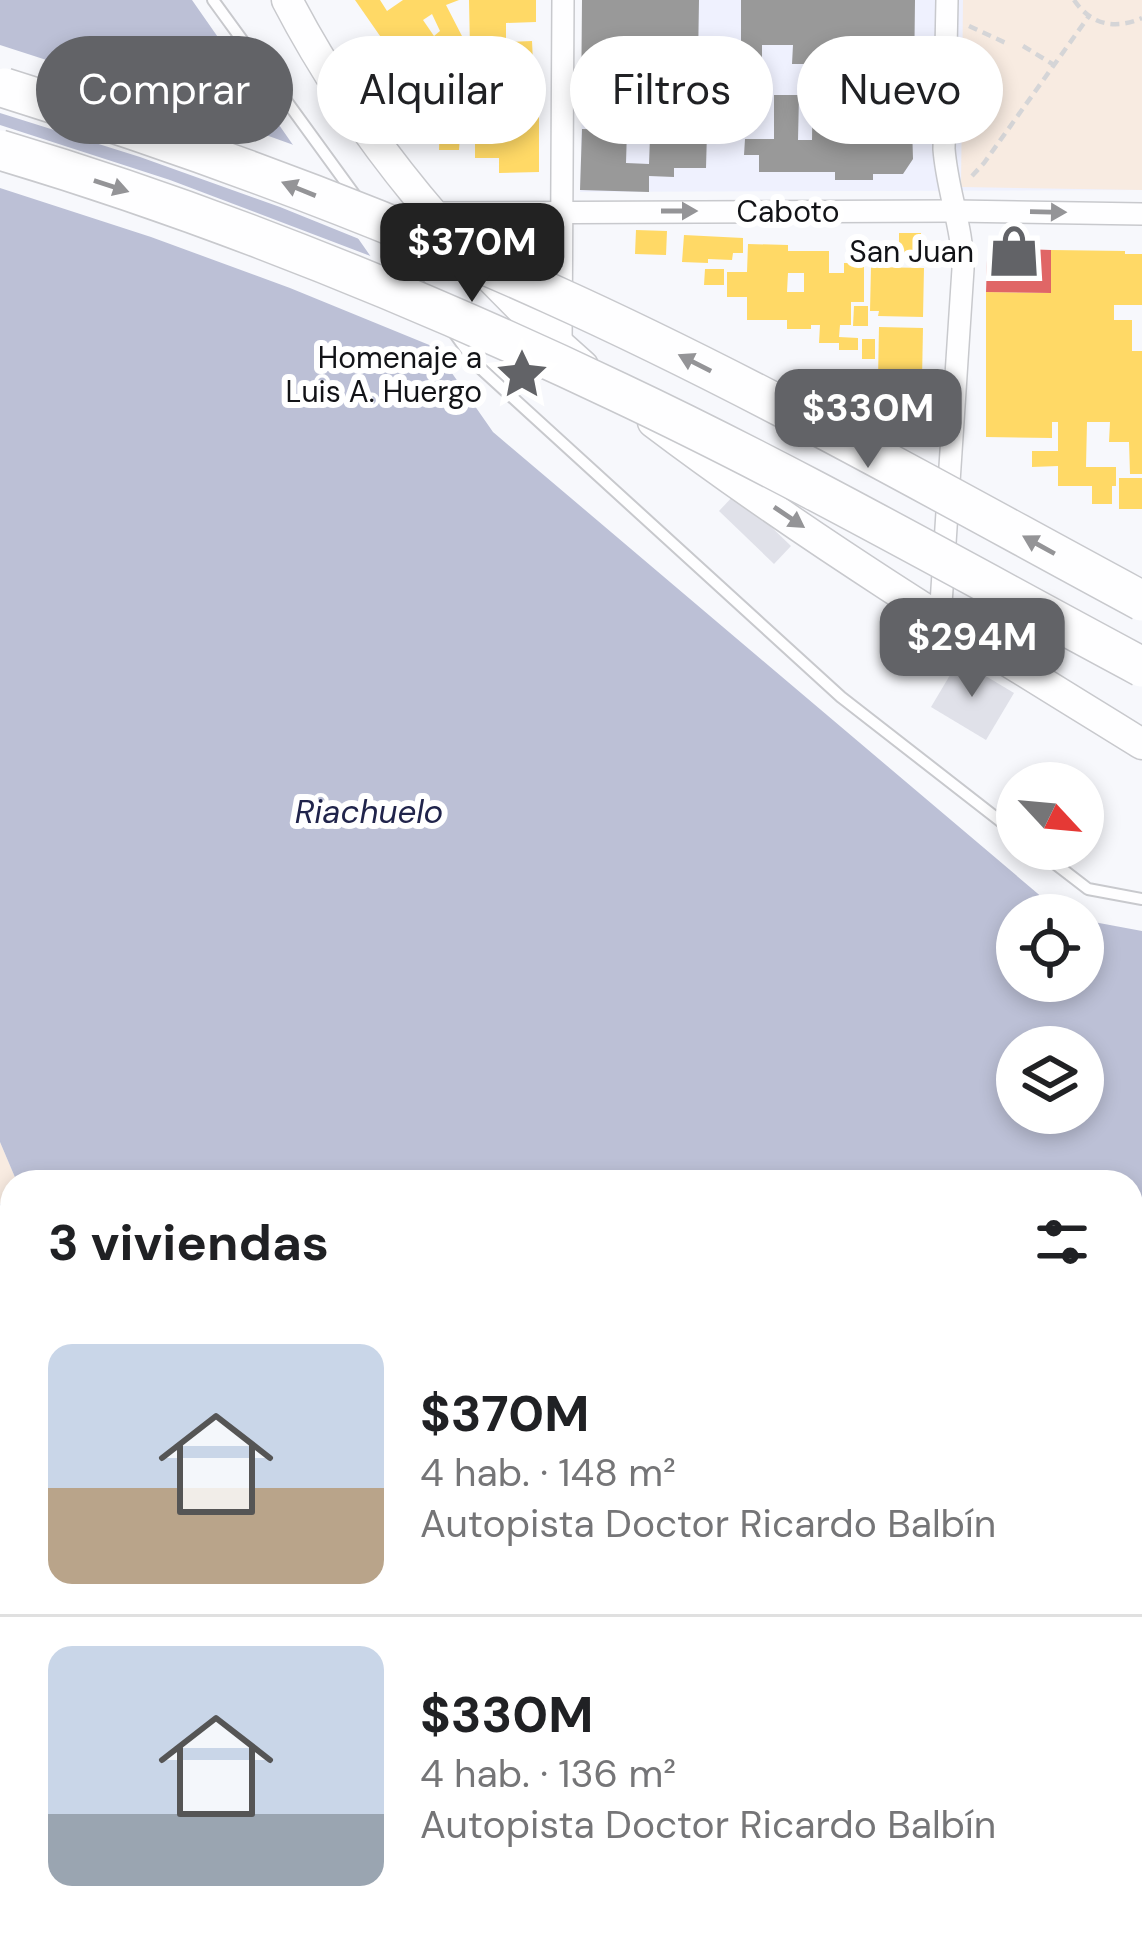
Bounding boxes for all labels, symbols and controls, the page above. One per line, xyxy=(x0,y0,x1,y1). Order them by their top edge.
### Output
chip: Comprar xyxy=(36,36,293,144)
chip: Alquilar xyxy=(317,36,546,144)
chip: Filtros xyxy=(570,36,773,144)
chip: Nuevo xyxy=(797,36,1003,144)
one-way arrow xyxy=(93,178,130,197)
one-way arrow xyxy=(281,178,317,197)
street label: Caboto xyxy=(737,192,839,231)
one-way arrow xyxy=(661,201,699,221)
pin: $370M xyxy=(388,203,556,305)
one-way arrow xyxy=(1030,203,1068,222)
text: $370M xyxy=(407,216,537,267)
shop icon: San Juan xyxy=(985,222,1043,280)
place label: San Juan xyxy=(849,232,974,271)
place label: Homenaje a Luis A. Huergo xyxy=(286,338,482,411)
place icon: Homenaje a Luis A. Huergo xyxy=(493,345,551,403)
one-way arrow xyxy=(677,353,712,373)
pin: $330M xyxy=(784,369,952,471)
text: $330M xyxy=(802,382,934,433)
one-way arrow xyxy=(772,505,805,528)
one-way arrow xyxy=(1022,536,1056,557)
pin: $294M xyxy=(888,598,1056,700)
text: $294M xyxy=(907,611,1037,662)
north arrow xyxy=(996,762,1104,870)
map controls xyxy=(996,762,1104,1134)
water label: Riachuelo xyxy=(295,790,443,833)
button: locate xyxy=(996,894,1104,1002)
button: layers xyxy=(996,1026,1104,1134)
text: 3 viviendas xyxy=(48,1209,329,1276)
icon: filters xyxy=(1029,1209,1095,1275)
text: $370M xyxy=(420,1380,589,1447)
icon: home xyxy=(144,1392,288,1536)
text: 4 hab. · 148 m² xyxy=(420,1447,676,1498)
text: Autopista Doctor Ricardo Balbín xyxy=(420,1498,996,1549)
text: $330M xyxy=(420,1681,593,1748)
icon: home xyxy=(144,1694,288,1838)
text: 4 hab. · 136 m² xyxy=(420,1748,676,1799)
text: Autopista Doctor Ricardo Balbín xyxy=(420,1799,996,1850)

